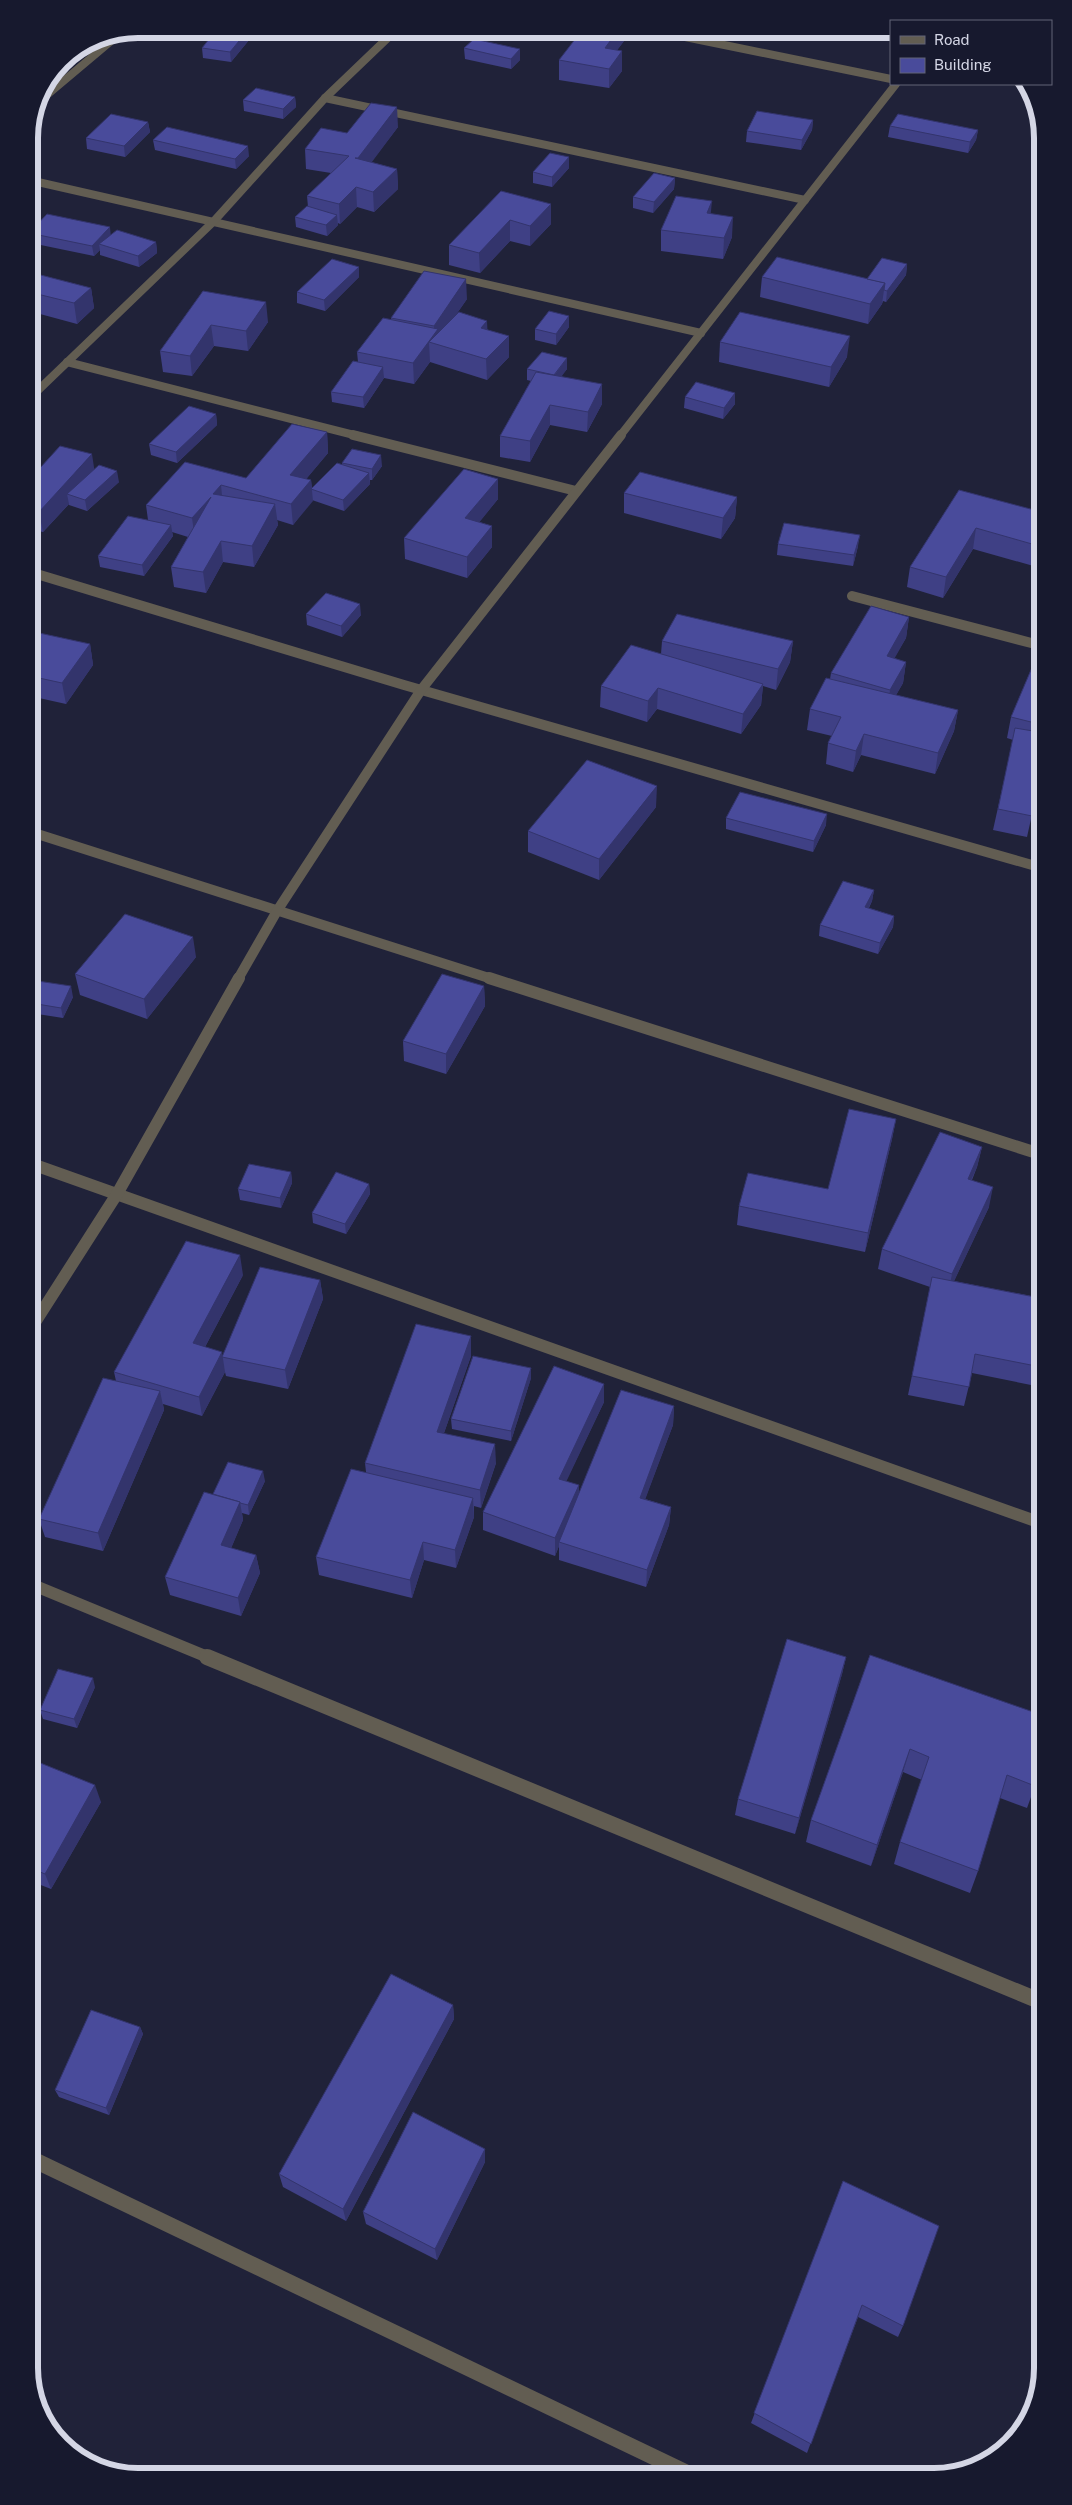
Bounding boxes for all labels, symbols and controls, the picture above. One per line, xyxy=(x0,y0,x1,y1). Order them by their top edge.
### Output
legend xyxy=(890,20,1052,85)
text: Road xyxy=(934,31,970,48)
text: Building xyxy=(934,56,992,73)

